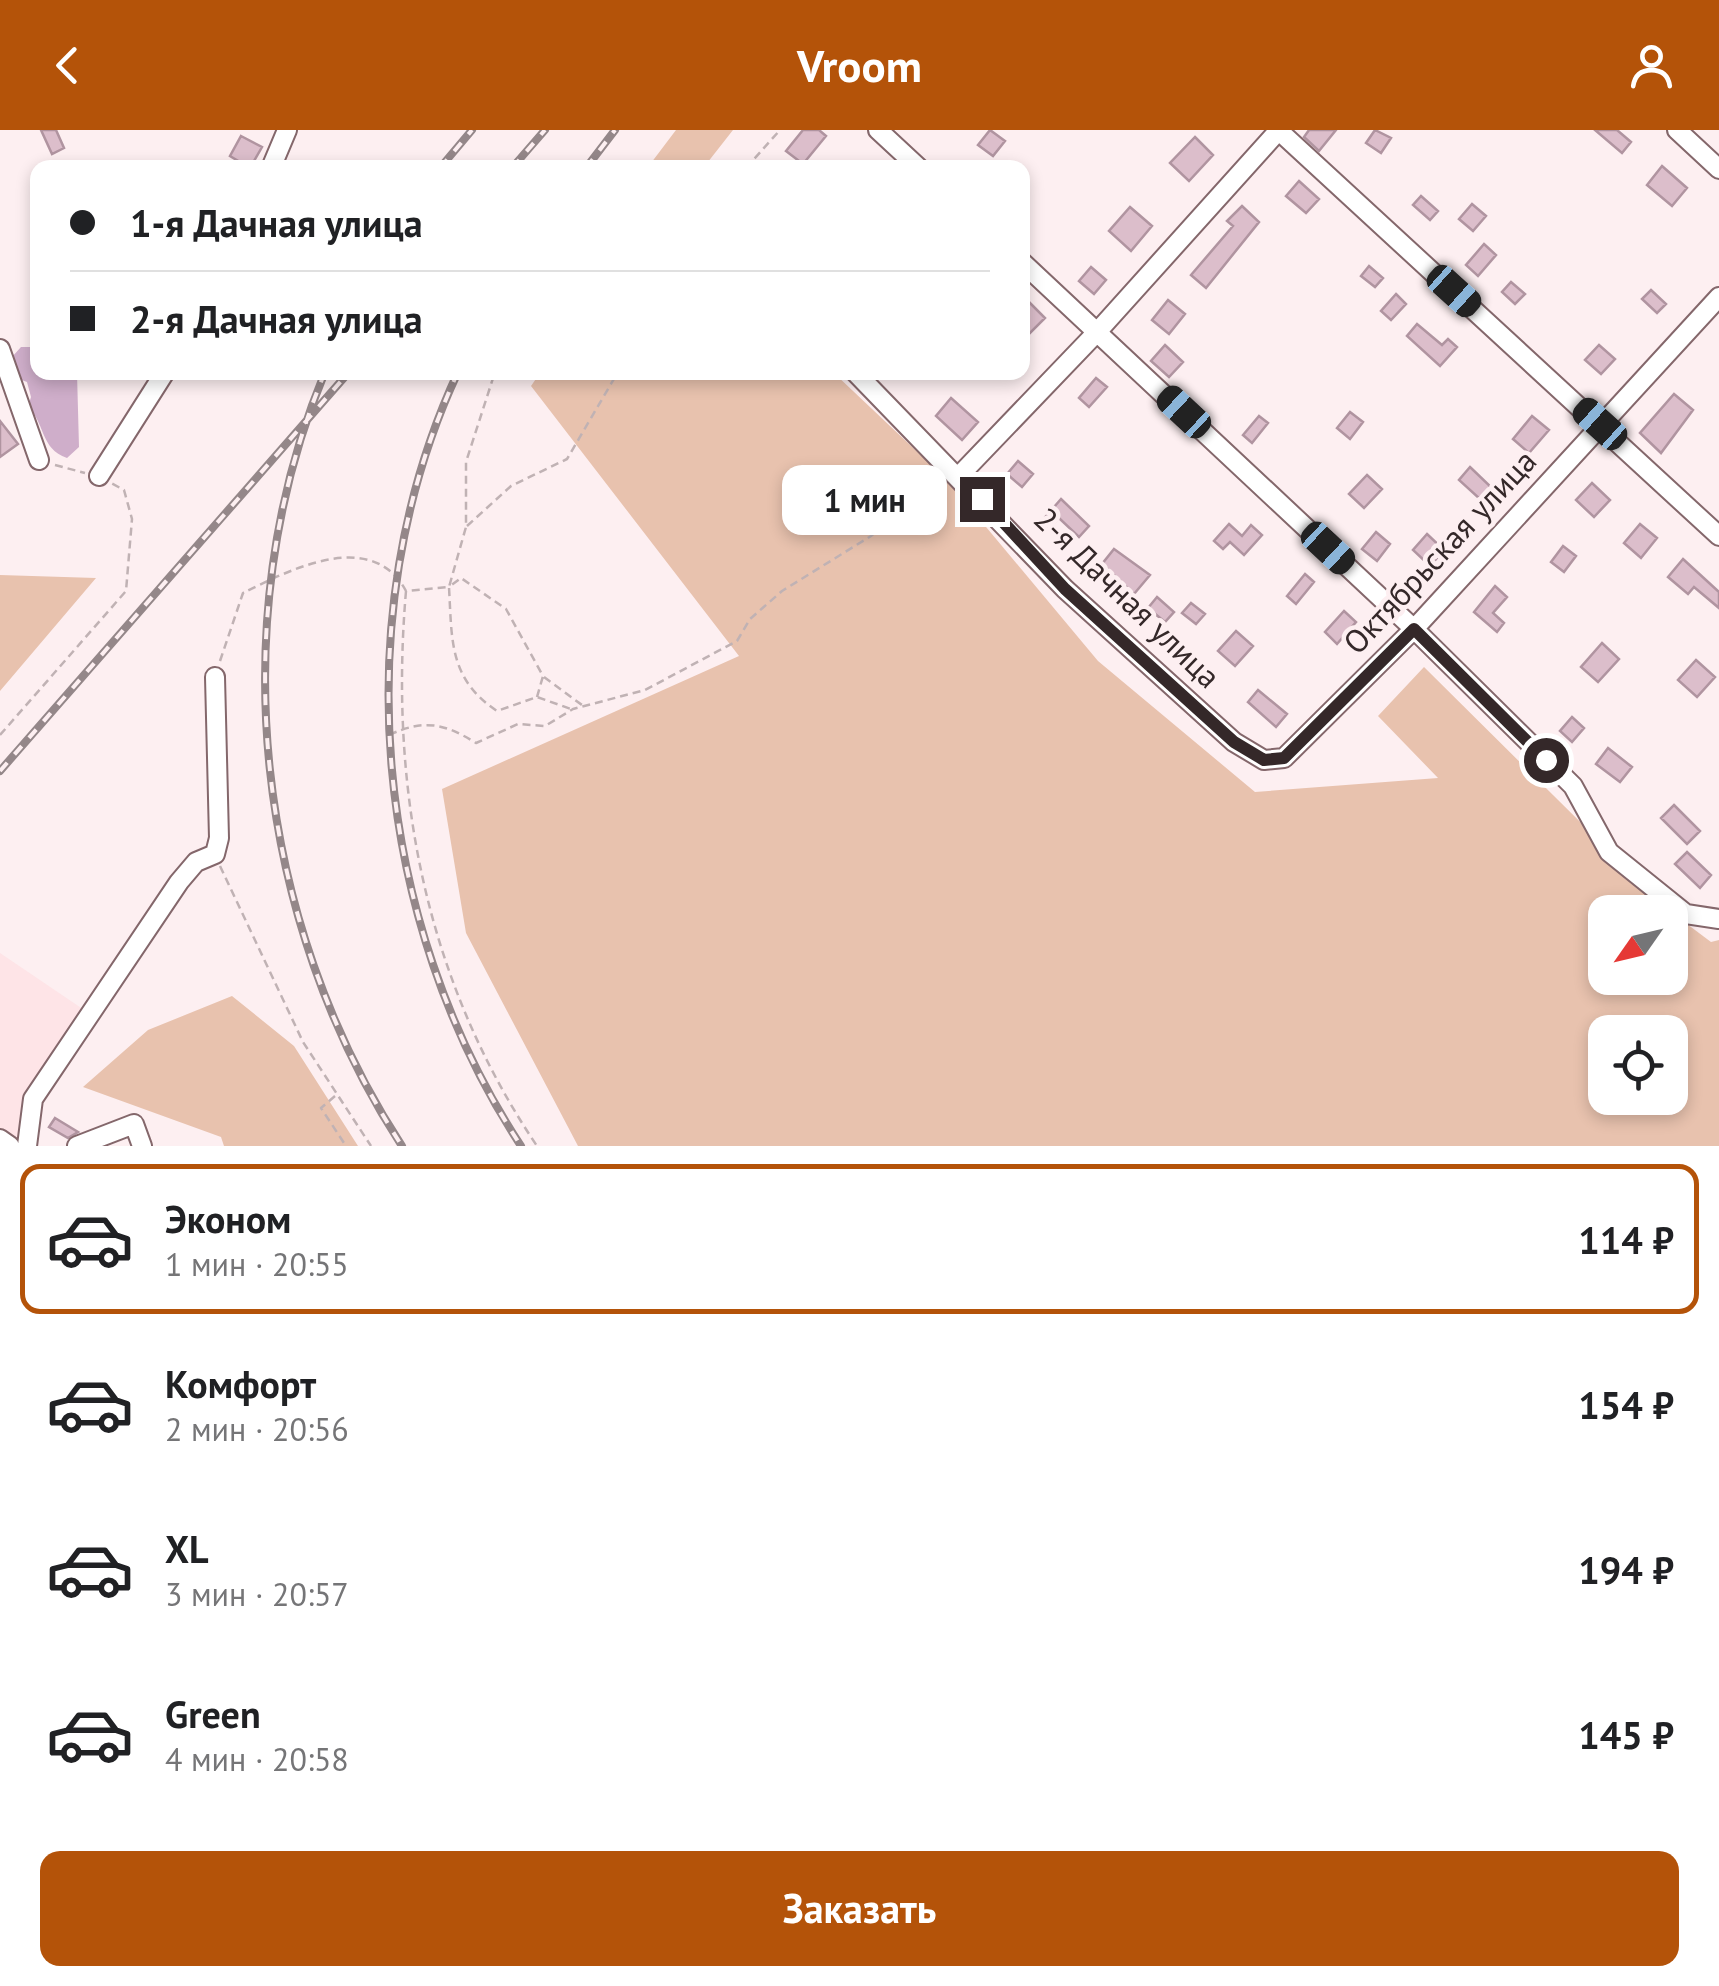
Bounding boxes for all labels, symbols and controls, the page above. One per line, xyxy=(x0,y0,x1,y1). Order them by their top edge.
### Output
text: Vroom xyxy=(797,36,922,94)
icon: back xyxy=(40,38,95,93)
icon: person xyxy=(1624,38,1679,93)
text: 1-я Дачная улица xyxy=(130,198,423,247)
car xyxy=(1422,260,1486,322)
text: 2-я Дачная улица xyxy=(130,294,423,343)
car xyxy=(1152,381,1216,443)
car xyxy=(1568,393,1632,455)
street label: Октябрьская улица xyxy=(1334,440,1545,662)
callout: 1 мин xyxy=(782,464,947,534)
route end xyxy=(960,477,1005,522)
text: 1 мин xyxy=(823,479,906,521)
street label: 2-я Дачная улица xyxy=(1026,498,1230,697)
car xyxy=(1296,517,1360,579)
route start xyxy=(1524,738,1569,783)
north arrow xyxy=(1588,895,1688,995)
map controls xyxy=(1588,895,1688,1115)
button: locate xyxy=(1588,1015,1688,1115)
icon: car xyxy=(45,1194,135,1284)
text: Эконом xyxy=(165,1194,291,1243)
text: 114 ₽ xyxy=(1578,1215,1674,1264)
text: 1 мин · 20:55 xyxy=(165,1243,349,1285)
icon: car xyxy=(45,1359,135,1449)
text: Комфорт xyxy=(165,1359,316,1408)
text: 154 ₽ xyxy=(1578,1380,1674,1429)
text: 2 мин · 20:56 xyxy=(165,1408,349,1450)
icon: car xyxy=(45,1524,135,1614)
text: XL xyxy=(165,1524,209,1573)
text: 194 ₽ xyxy=(1578,1545,1674,1594)
text: 3 мин · 20:57 xyxy=(165,1573,349,1615)
icon: car xyxy=(45,1689,135,1779)
text: Green xyxy=(165,1689,261,1738)
text: 145 ₽ xyxy=(1578,1710,1674,1759)
text: 4 мин · 20:58 xyxy=(165,1738,349,1780)
button: Заказать xyxy=(40,1851,1679,1966)

